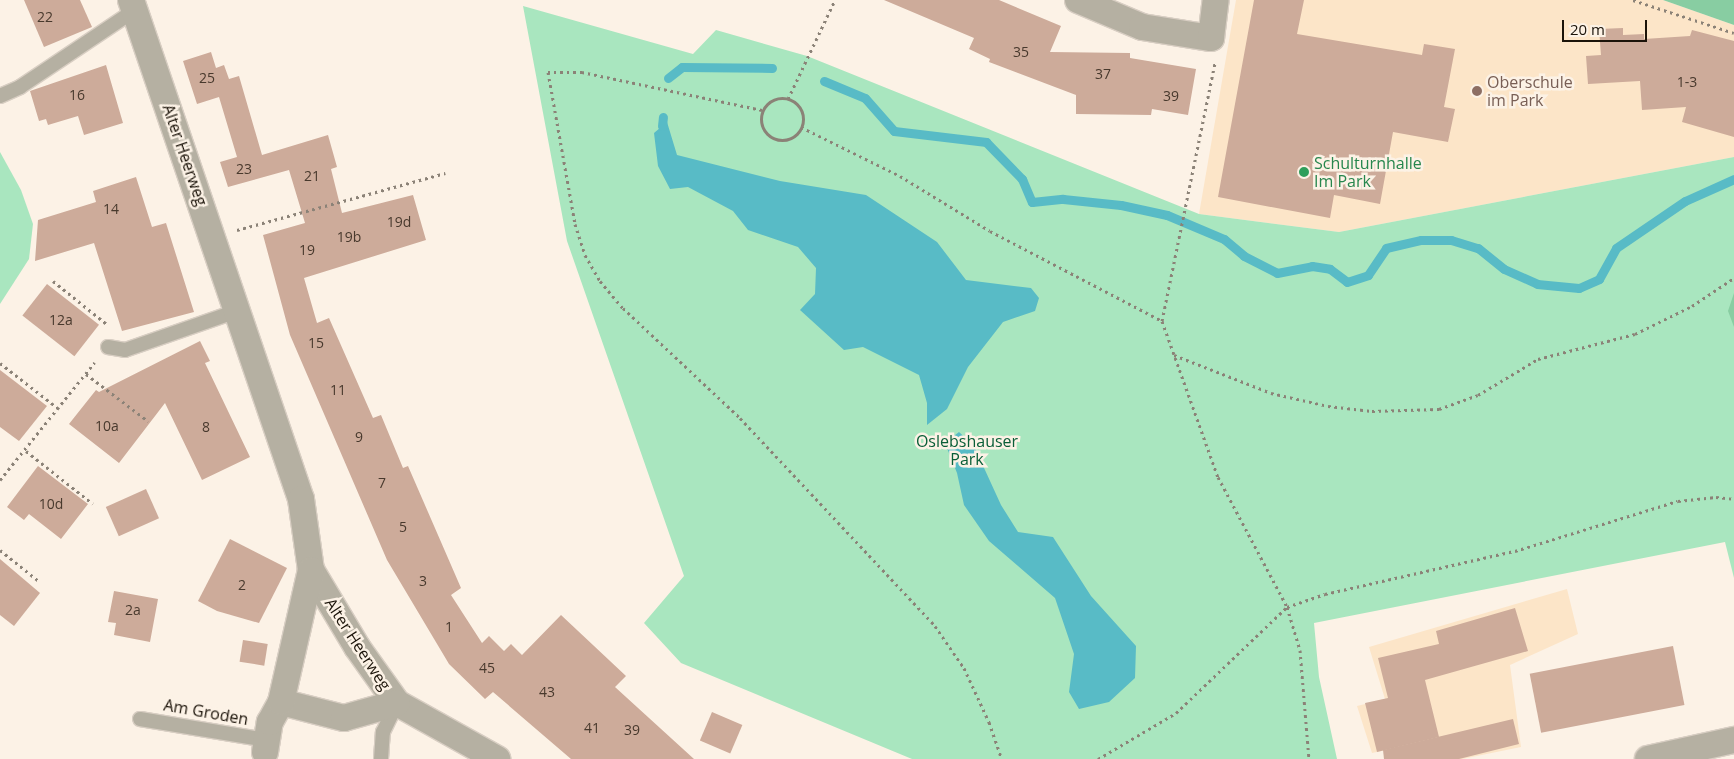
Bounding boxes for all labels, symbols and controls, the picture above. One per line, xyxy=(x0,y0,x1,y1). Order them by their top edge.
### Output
house number: 22 xyxy=(37,9,53,25)
scale bar xyxy=(1564,10,1649,42)
text: 20 m xyxy=(1570,19,1605,39)
house number: 35 xyxy=(1013,44,1029,60)
house number: 37 xyxy=(1095,66,1111,82)
house number: 25 xyxy=(199,70,215,86)
place label: Oberschule im Park xyxy=(1487,72,1573,110)
house number: 1-3 xyxy=(1677,74,1697,90)
marker: Oberschule im Park xyxy=(1471,85,1483,97)
house number: 16 xyxy=(69,87,85,103)
house number: 39 xyxy=(1163,88,1179,104)
street label: Alter Heerweg xyxy=(159,102,211,208)
place label: Schulturnhalle Im Park xyxy=(1314,153,1422,191)
house number: 23 xyxy=(236,161,252,177)
marker: Schulturnhalle Im Park xyxy=(1298,166,1310,178)
house number: 21 xyxy=(304,168,320,184)
house number: 14 xyxy=(103,201,119,217)
house number: 19d xyxy=(387,214,411,230)
house number: 19b xyxy=(337,229,361,245)
house number: 19 xyxy=(299,242,315,258)
house number: 12a xyxy=(49,312,73,328)
house number: 15 xyxy=(308,335,324,351)
house number: 11 xyxy=(330,382,346,398)
house number: 10a xyxy=(95,418,119,434)
house number: 8 xyxy=(202,419,210,435)
house number: 9 xyxy=(355,429,363,445)
park label: Oslebshauser Park xyxy=(916,431,1018,469)
house number: 7 xyxy=(378,475,386,491)
house number: 10d xyxy=(39,496,63,512)
house number: 5 xyxy=(399,519,407,535)
house number: 3 xyxy=(419,573,427,589)
house number: 2 xyxy=(238,577,246,593)
street label: Alter Heerweg xyxy=(321,594,395,694)
house number: 2a xyxy=(125,602,141,618)
house number: 1 xyxy=(445,619,453,635)
house number: 45 xyxy=(479,660,495,676)
house number: 43 xyxy=(539,684,555,700)
street label: Am Groden xyxy=(162,695,250,729)
house number: 41 xyxy=(584,720,600,736)
house number: 39 xyxy=(624,722,640,738)

